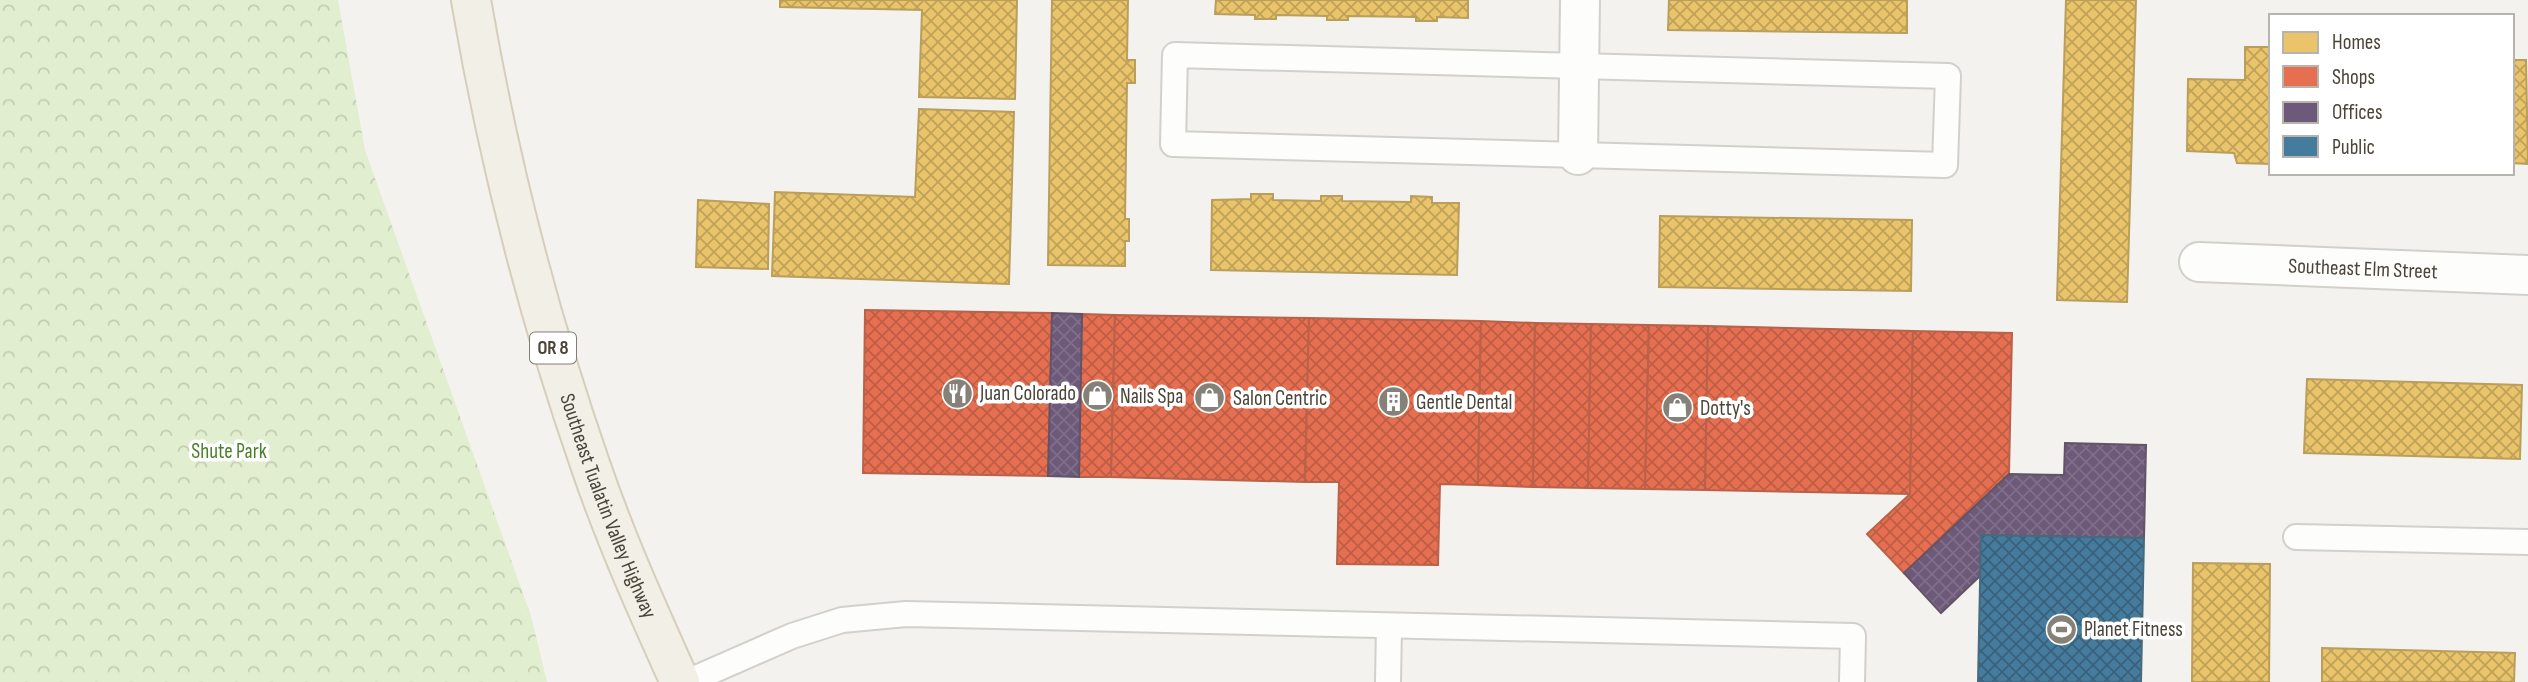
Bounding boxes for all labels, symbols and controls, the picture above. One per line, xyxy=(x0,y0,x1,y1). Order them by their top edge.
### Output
legend xyxy=(2269,14,2514,175)
text: Homes xyxy=(2332,30,2381,55)
text: Shops xyxy=(2332,65,2375,90)
text: Offices xyxy=(2332,100,2383,125)
text: Public xyxy=(2332,135,2375,160)
street label: Southeast Elm Street xyxy=(2288,253,2438,284)
road number: OR 8 xyxy=(530,332,576,364)
restaurant icon: Juan Colorado xyxy=(940,376,974,410)
shop icon: Nails Spa xyxy=(1080,379,1114,413)
place label: Juan Colorado xyxy=(979,381,1076,406)
shop icon: Salon Centric xyxy=(1193,381,1227,415)
place label: Nails Spa xyxy=(1120,384,1183,409)
building icon: Gentle Dental xyxy=(1376,385,1410,419)
place label: Salon Centric xyxy=(1233,386,1327,411)
street label: Southeast Tualatin Valley Highway xyxy=(555,390,662,622)
place label: Gentle Dental xyxy=(1416,390,1512,415)
shop icon: Dotty's xyxy=(1660,391,1694,425)
place label: Dotty's xyxy=(1700,396,1751,421)
park label: Shute Park xyxy=(191,439,267,464)
sports icon: Planet Fitness xyxy=(2044,612,2078,646)
place label: Planet Fitness xyxy=(2084,617,2183,642)

